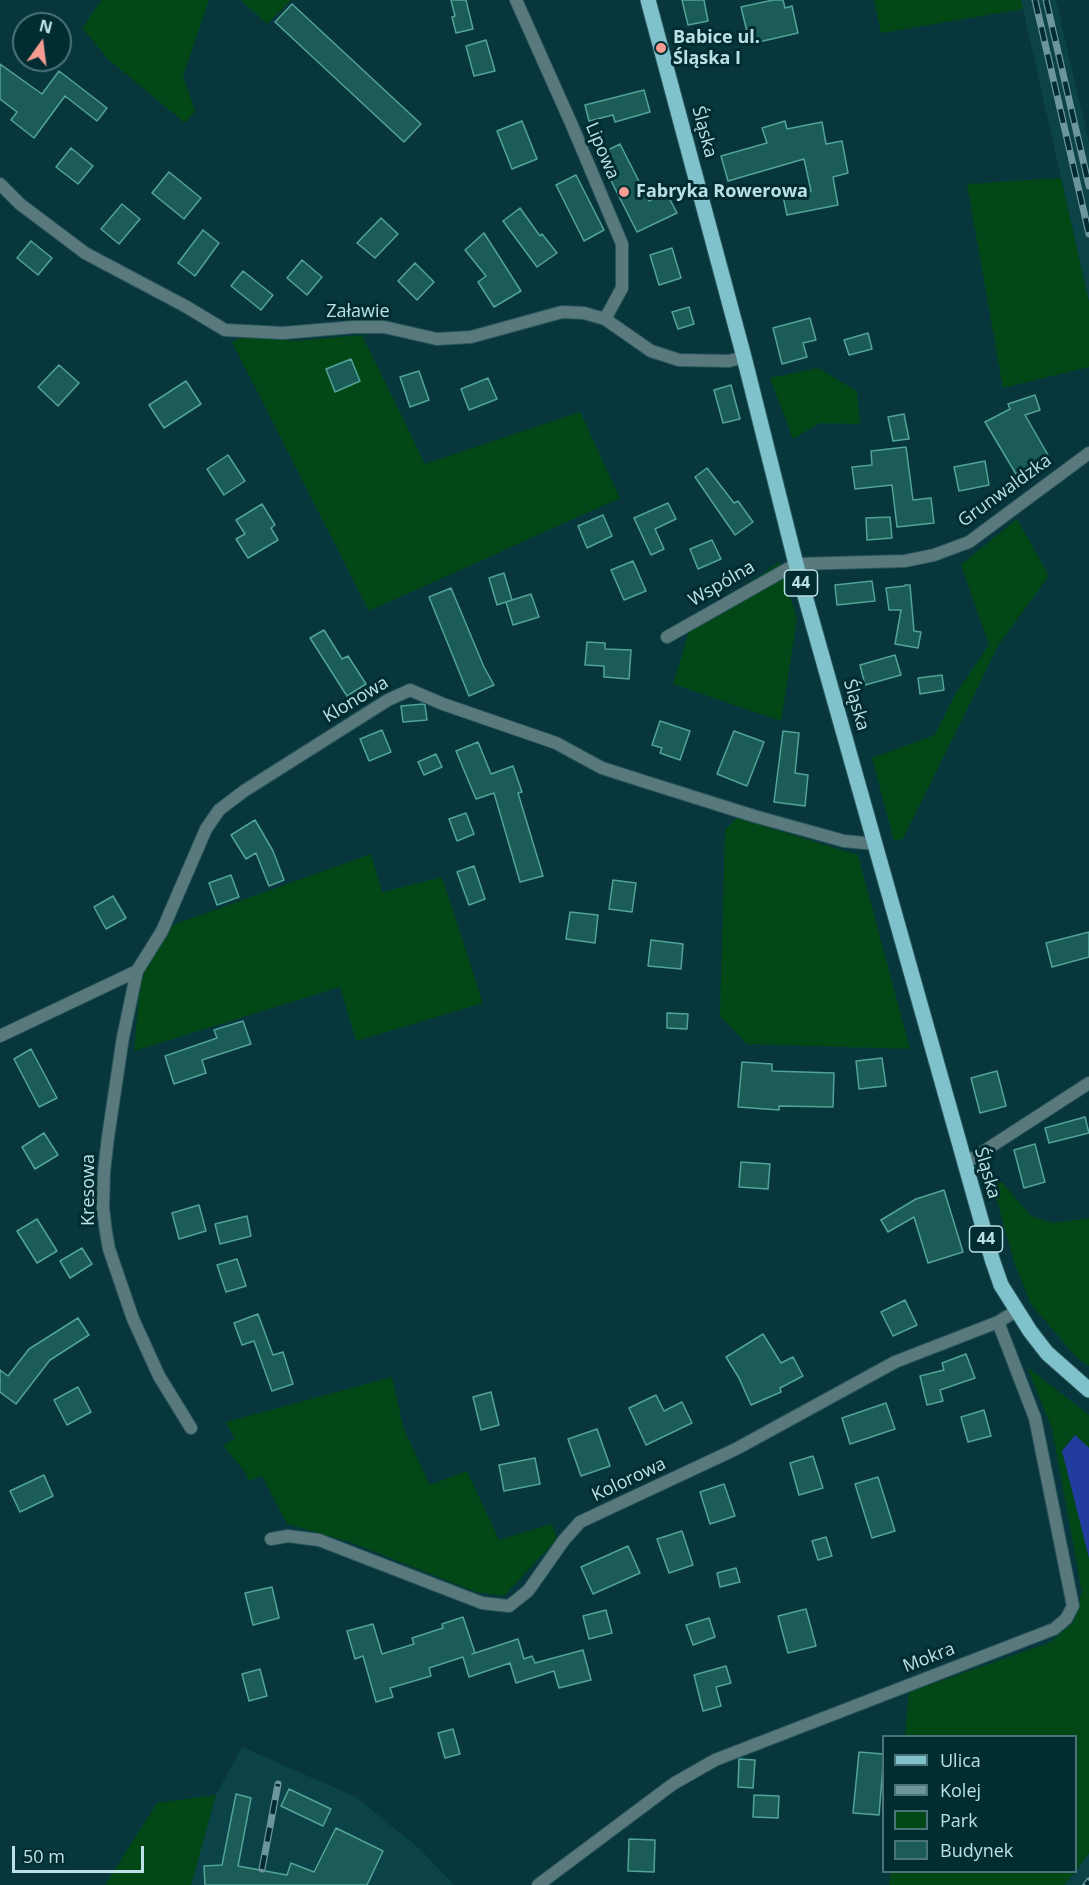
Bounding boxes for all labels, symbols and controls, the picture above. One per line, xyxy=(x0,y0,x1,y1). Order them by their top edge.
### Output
north arrow xyxy=(12,12,72,72)
text: N xyxy=(37,14,55,39)
place label: Babice ul. Śląska I xyxy=(673,27,760,70)
marker: Babice ul. Śląska I xyxy=(654,41,668,55)
street label: Śląska xyxy=(687,104,721,160)
street label: Lipowa xyxy=(580,119,624,183)
place label: Fabryka Rowerowa xyxy=(636,181,808,203)
marker: Fabryka Rowerowa xyxy=(617,185,631,199)
street label: Załawie xyxy=(326,301,390,323)
street label: Grunwaldzka xyxy=(954,450,1056,532)
street label: Wspólna xyxy=(685,556,759,612)
road number: 44 xyxy=(784,570,818,596)
street label: Klonowa xyxy=(319,672,393,728)
street label: Śląska xyxy=(838,677,874,733)
street label: Śląska xyxy=(969,1145,1005,1201)
street label: Kresowa xyxy=(78,1154,100,1226)
road number: 44 xyxy=(970,1226,1002,1252)
street label: Kolorowa xyxy=(588,1453,670,1507)
street label: Mokra xyxy=(900,1638,958,1678)
legend xyxy=(882,1735,1077,1873)
text: Ulica xyxy=(940,1748,981,1772)
text: Kolej xyxy=(940,1778,981,1802)
text: Park xyxy=(940,1808,978,1832)
scale bar xyxy=(15,1834,147,1872)
text: Budynek xyxy=(940,1838,1013,1862)
text: 50 m xyxy=(23,1844,65,1868)

